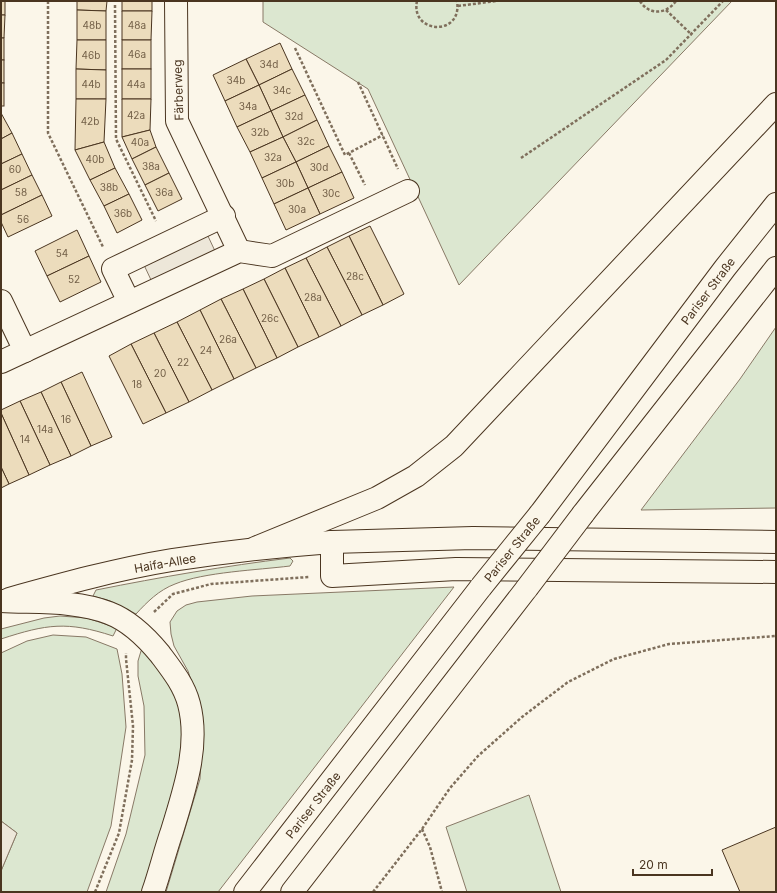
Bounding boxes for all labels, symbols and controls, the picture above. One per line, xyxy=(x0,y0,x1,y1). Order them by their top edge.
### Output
house number: 48b xyxy=(83,19,101,31)
house number: 48a xyxy=(128,19,146,31)
house number: 46a xyxy=(128,48,146,60)
house number: 46b xyxy=(82,49,100,61)
house number: 34d xyxy=(260,58,278,70)
street label: Färberweg xyxy=(169,59,187,121)
house number: 34b xyxy=(227,74,245,86)
house number: 44b xyxy=(81,78,101,90)
house number: 44a xyxy=(127,78,145,90)
house number: 34c xyxy=(273,84,291,96)
house number: 34a xyxy=(239,100,257,112)
house number: 42a xyxy=(127,109,145,121)
house number: 32d xyxy=(285,110,303,122)
house number: 42b xyxy=(81,115,99,127)
house number: 32b xyxy=(251,126,269,138)
house number: 32c xyxy=(297,135,315,147)
house number: 40a xyxy=(131,136,149,148)
house number: 32a xyxy=(264,151,282,163)
house number: 40b xyxy=(86,153,104,165)
house number: 38a xyxy=(142,160,160,172)
house number: 30d xyxy=(310,161,328,173)
house number: 60 xyxy=(9,163,21,175)
house number: 30b xyxy=(276,177,294,189)
house number: 38b xyxy=(100,181,118,193)
house number: 58 xyxy=(15,186,27,198)
house number: 36a xyxy=(155,186,173,198)
house number: 30c xyxy=(322,187,340,199)
house number: 30a xyxy=(288,203,306,215)
house number: 36b xyxy=(114,207,132,219)
house number: 56 xyxy=(17,213,29,225)
house number: 54 xyxy=(56,247,68,259)
street label: Pariser Straße xyxy=(678,254,738,328)
house number: 28c xyxy=(346,270,364,282)
house number: 52 xyxy=(68,273,80,285)
house number: 28a xyxy=(304,291,322,303)
house number: 26c xyxy=(261,312,279,324)
house number: 26a xyxy=(219,333,237,345)
house number: 24 xyxy=(200,344,212,356)
house number: 22 xyxy=(177,356,189,368)
house number: 20 xyxy=(154,367,166,379)
house number: 18 xyxy=(132,378,142,390)
house number: 16 xyxy=(61,413,71,425)
house number: 14a xyxy=(37,423,53,435)
house number: 14 xyxy=(20,433,30,445)
street label: Pariser Straße xyxy=(481,513,543,585)
street label: Haifa-Allee xyxy=(133,550,197,576)
street label: Pariser Straße xyxy=(282,769,344,841)
scale bar xyxy=(633,851,712,877)
text: 20 m xyxy=(639,857,668,872)

